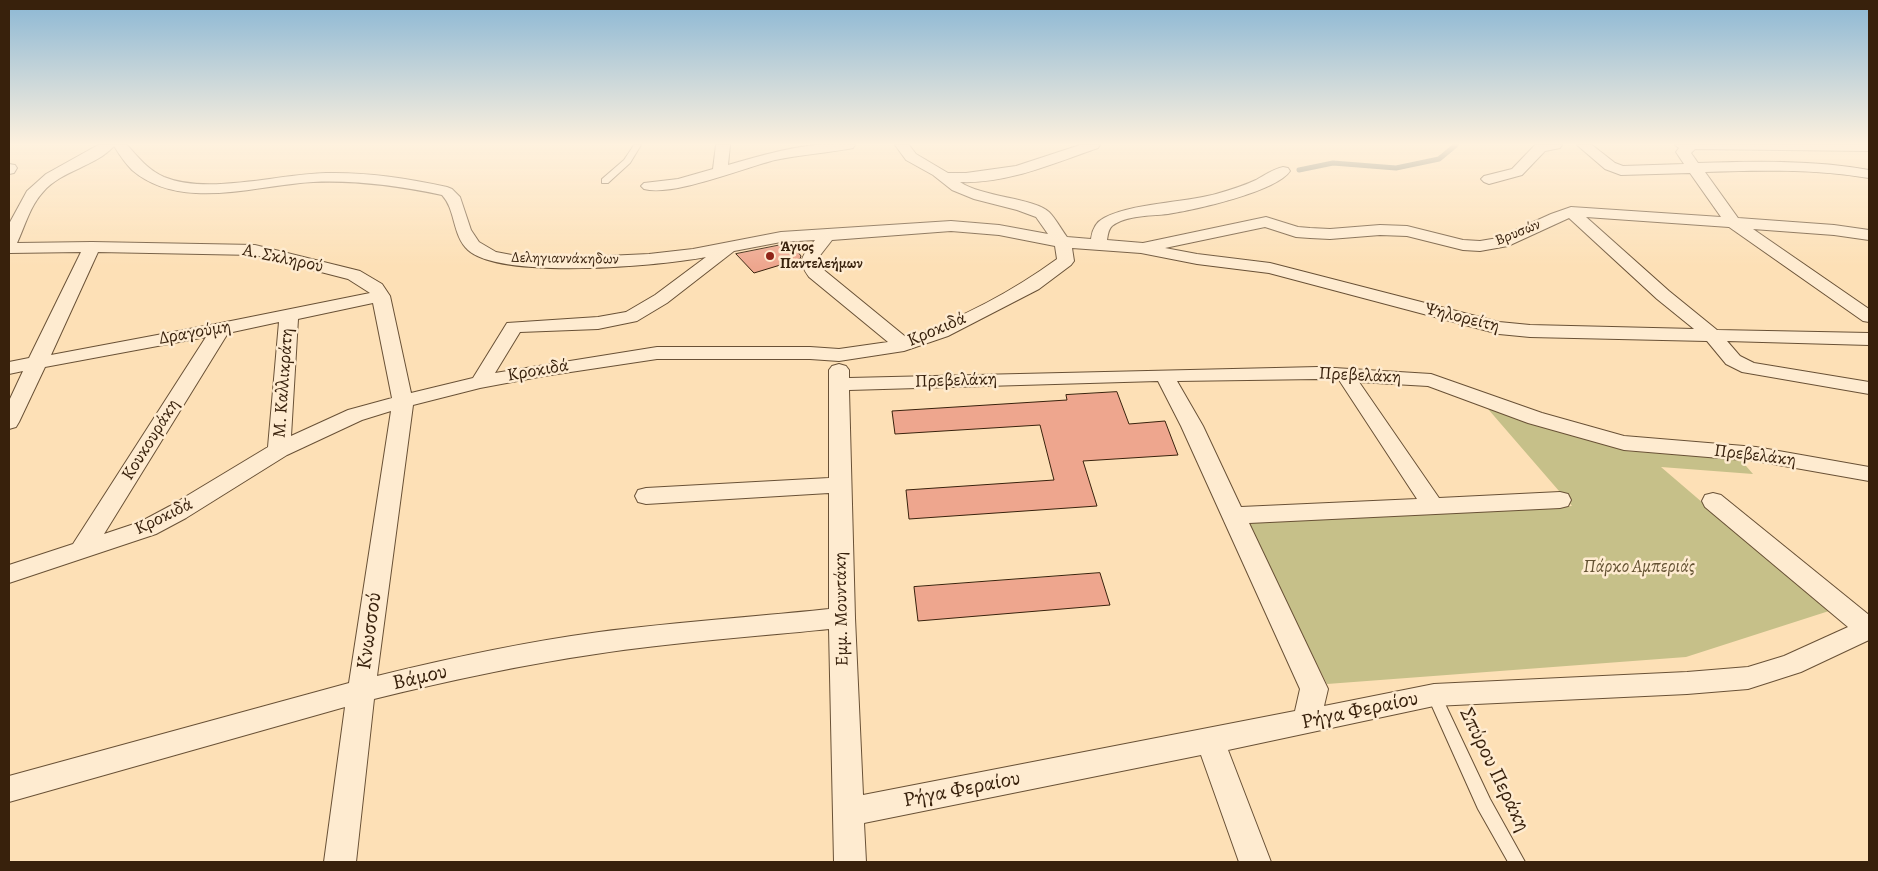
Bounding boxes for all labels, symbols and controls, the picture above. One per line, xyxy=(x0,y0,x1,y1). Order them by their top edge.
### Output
street label: Βρυσών xyxy=(1493,216,1543,250)
place label: Άγιος Παντελεήμων xyxy=(780,238,863,273)
street label: Α. Σκληρού xyxy=(241,240,325,278)
street label: Δεληγιαννάκηδων xyxy=(511,249,619,269)
marker: Άγιος Παντελεήμων xyxy=(764,250,776,262)
street label: Ψηλορείτη xyxy=(1422,298,1502,338)
street label: Κροκιδά xyxy=(904,308,970,352)
street label: Δραγούμη xyxy=(157,316,233,350)
street label: Μ. Καλλικράτη xyxy=(269,327,299,439)
street label: Κροκιδά xyxy=(506,355,570,387)
street label: Πρεβελάκη xyxy=(1318,363,1402,389)
street label: Πρεβελάκη xyxy=(914,369,998,393)
street label: Κουκουράκη xyxy=(118,395,184,485)
street label: Πρεβελάκη xyxy=(1713,440,1797,472)
street label: Κροκιδά xyxy=(131,494,197,540)
street label: Εμμ. Μουντάκη xyxy=(830,552,854,666)
park label: Πάρκο Αμπεριάς xyxy=(1583,557,1695,579)
street label: Κνωσσού xyxy=(352,591,388,671)
street label: Βάμου xyxy=(390,660,450,696)
street label: Ρήγα Φεραίου xyxy=(1299,686,1421,736)
street label: Σπύρου Περάκη xyxy=(1453,704,1535,836)
street label: Ρήγα Φεραίου xyxy=(901,766,1023,814)

